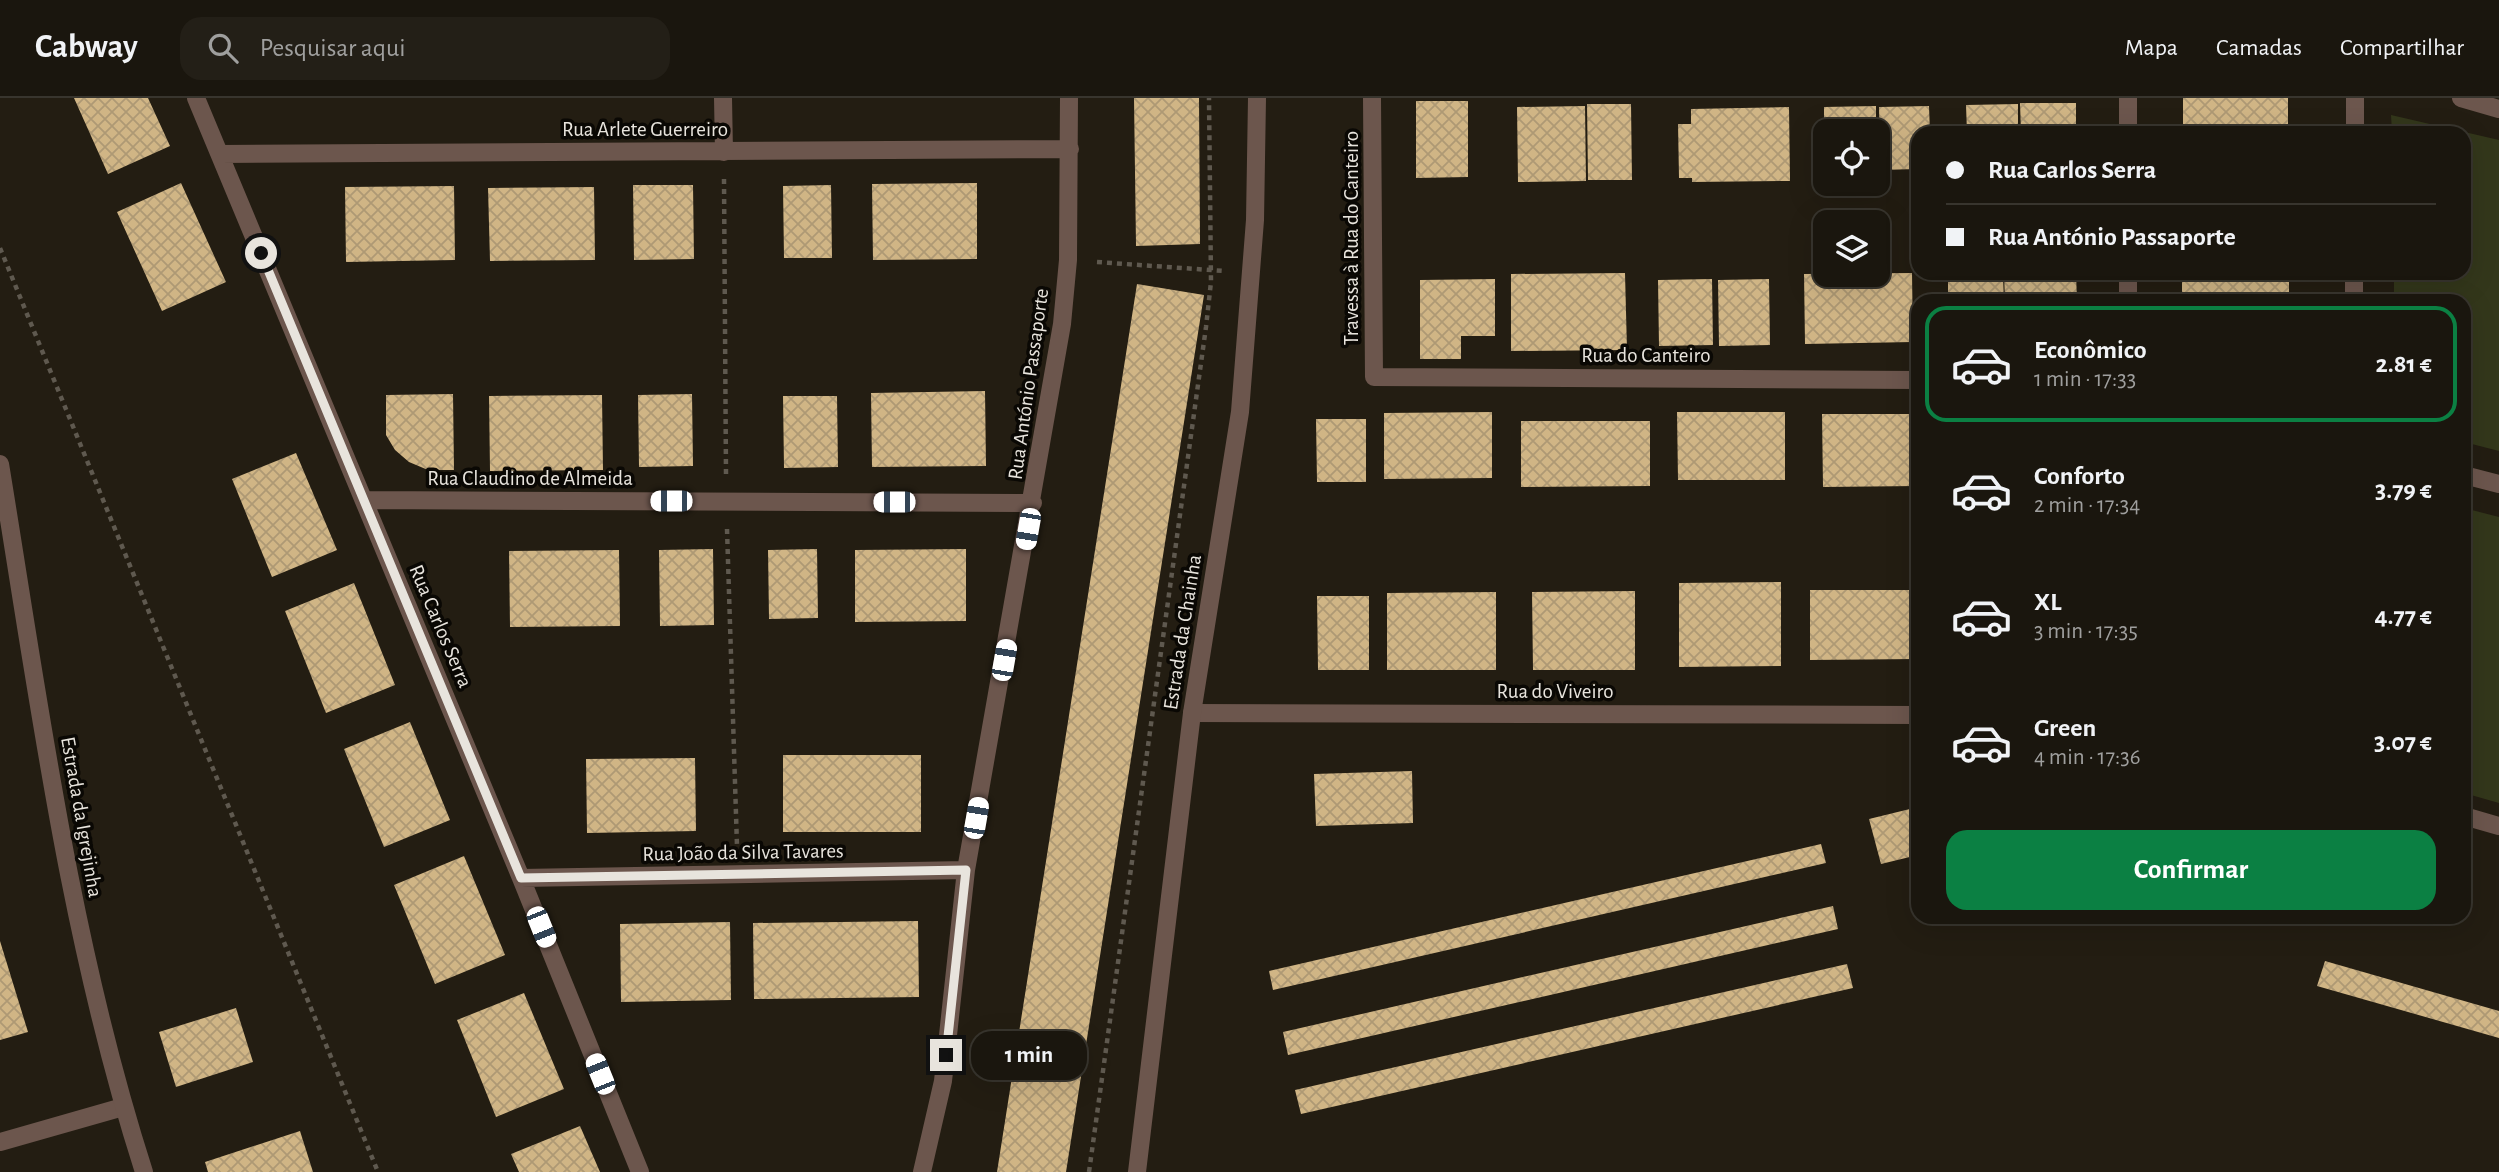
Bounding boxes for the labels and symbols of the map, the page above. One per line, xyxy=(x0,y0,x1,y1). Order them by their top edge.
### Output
street label: Rua Arlete Guerreiro xyxy=(562,119,728,140)
street label: Travessa à Rua do Canteiro xyxy=(1341,131,1362,345)
route start xyxy=(245,237,277,269)
street label: Rua António Passaporte xyxy=(1005,287,1052,481)
street label: Rua do Canteiro xyxy=(1581,345,1711,366)
street label: Rua Claudino de Almeida xyxy=(427,468,633,489)
car xyxy=(651,491,693,512)
car xyxy=(874,492,916,513)
car xyxy=(1015,506,1042,552)
street label: Estrada da Chainha xyxy=(1160,553,1205,711)
street label: Rua Carlos Serra xyxy=(405,562,476,691)
car xyxy=(991,637,1018,683)
street label: Rua do Viveiro xyxy=(1496,681,1614,702)
street label: Estrada da Igrejinha xyxy=(57,735,106,899)
car xyxy=(963,795,990,841)
street label: Rua João da Silva Tavares xyxy=(642,840,844,865)
car xyxy=(524,904,559,950)
callout: 1 min xyxy=(970,1030,1086,1080)
route end xyxy=(930,1039,962,1071)
car xyxy=(583,1051,618,1097)

